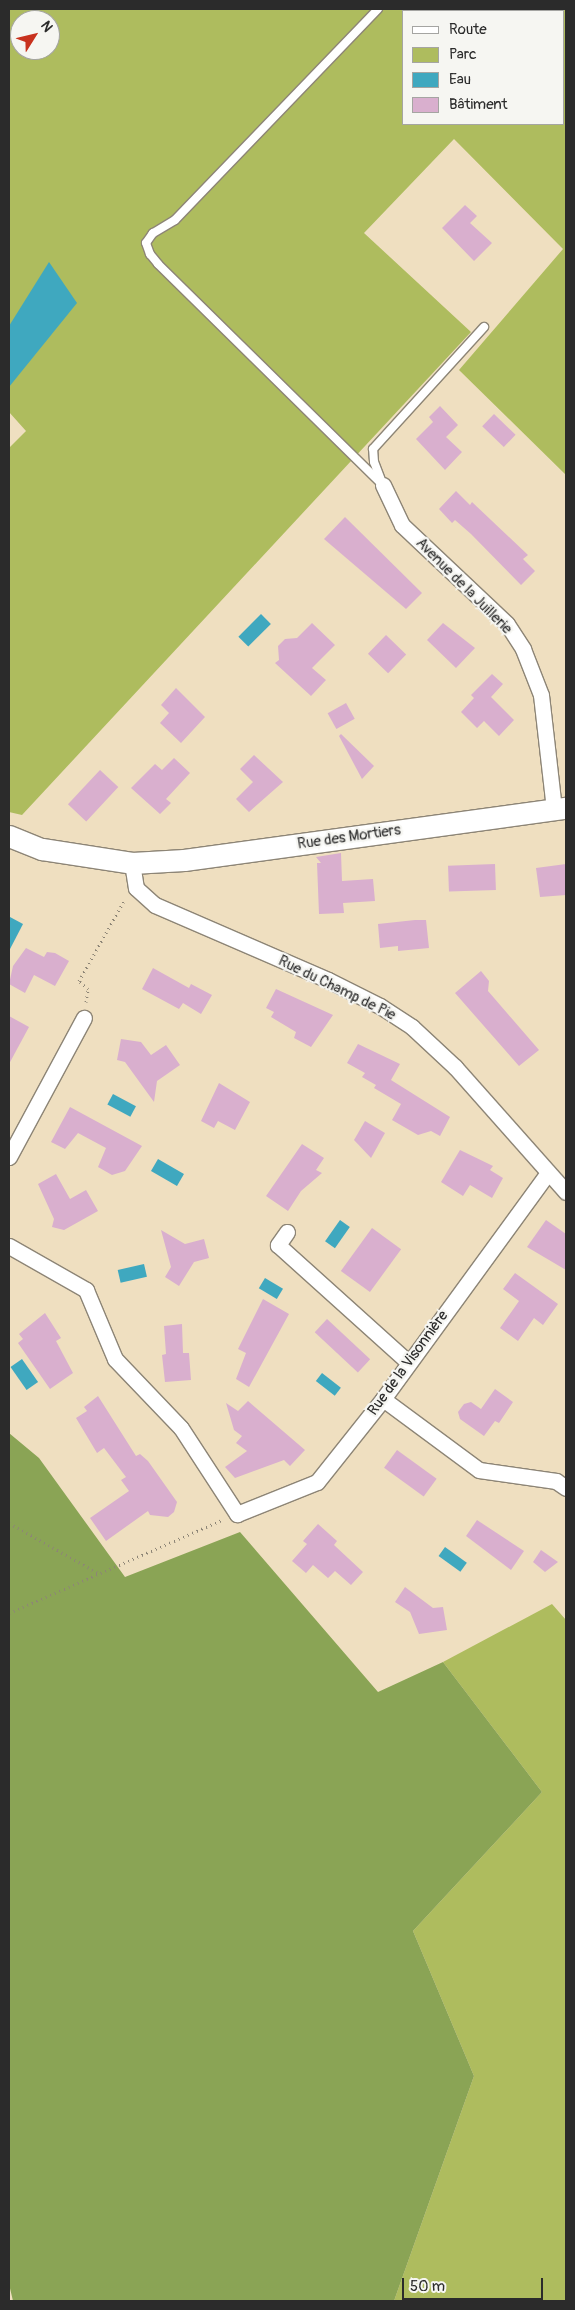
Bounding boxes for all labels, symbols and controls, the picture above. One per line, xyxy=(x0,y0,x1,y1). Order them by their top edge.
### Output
north arrow xyxy=(10,10,60,60)
legend xyxy=(402,10,565,125)
text: N xyxy=(37,18,56,35)
text: Route xyxy=(449,20,487,39)
text: Parc xyxy=(449,45,477,64)
text: Eau xyxy=(449,70,471,89)
text: Bâtiment xyxy=(449,95,508,114)
street label: Avenue de la Juillerie xyxy=(412,534,516,638)
street label: Rue des Mortiers xyxy=(296,821,402,853)
street label: Rue du Champ de Pie xyxy=(275,952,399,1024)
street label: Rue de la Visonnière xyxy=(364,1307,452,1419)
scale bar xyxy=(405,2268,546,2300)
text: 50 m xyxy=(410,2277,445,2296)

